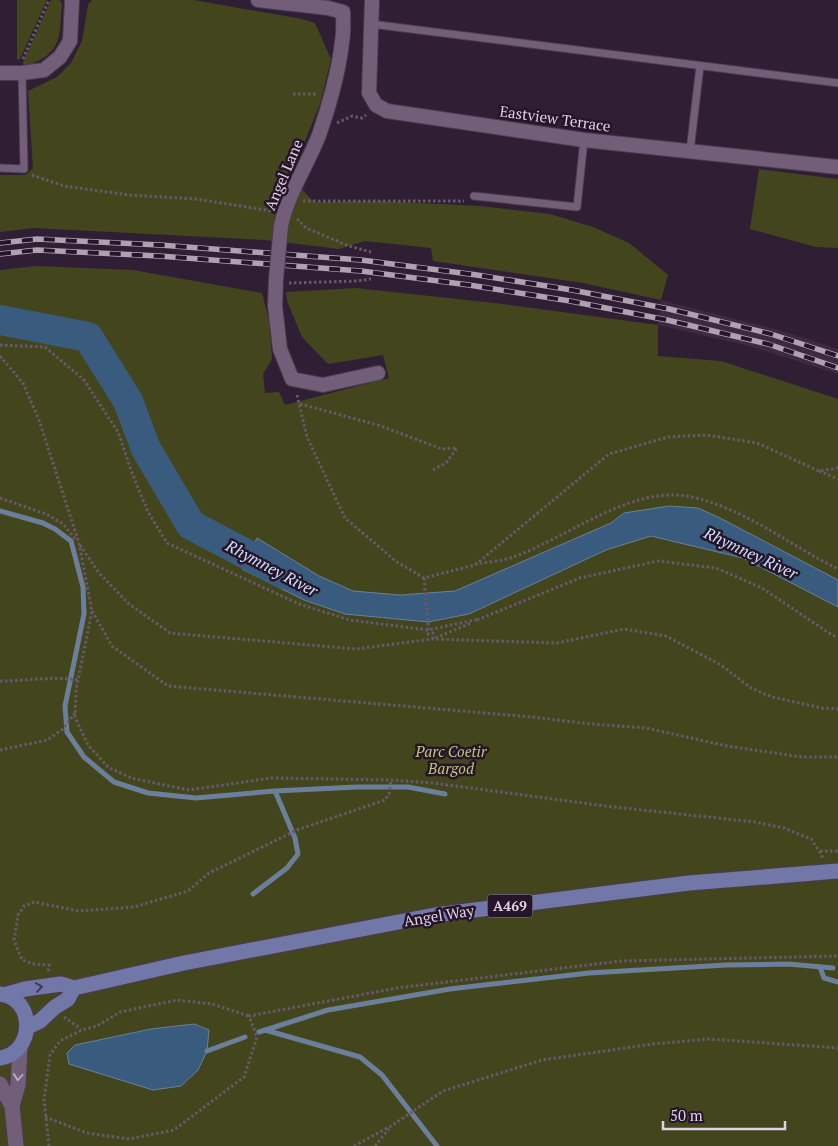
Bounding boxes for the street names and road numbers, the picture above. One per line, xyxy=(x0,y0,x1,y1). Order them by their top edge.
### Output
street label: Eastview Terrace xyxy=(498,100,612,136)
street label: Angel Lane xyxy=(259,136,307,213)
road number: A469 xyxy=(488,894,532,918)
street label: Angel Way xyxy=(402,900,476,930)

